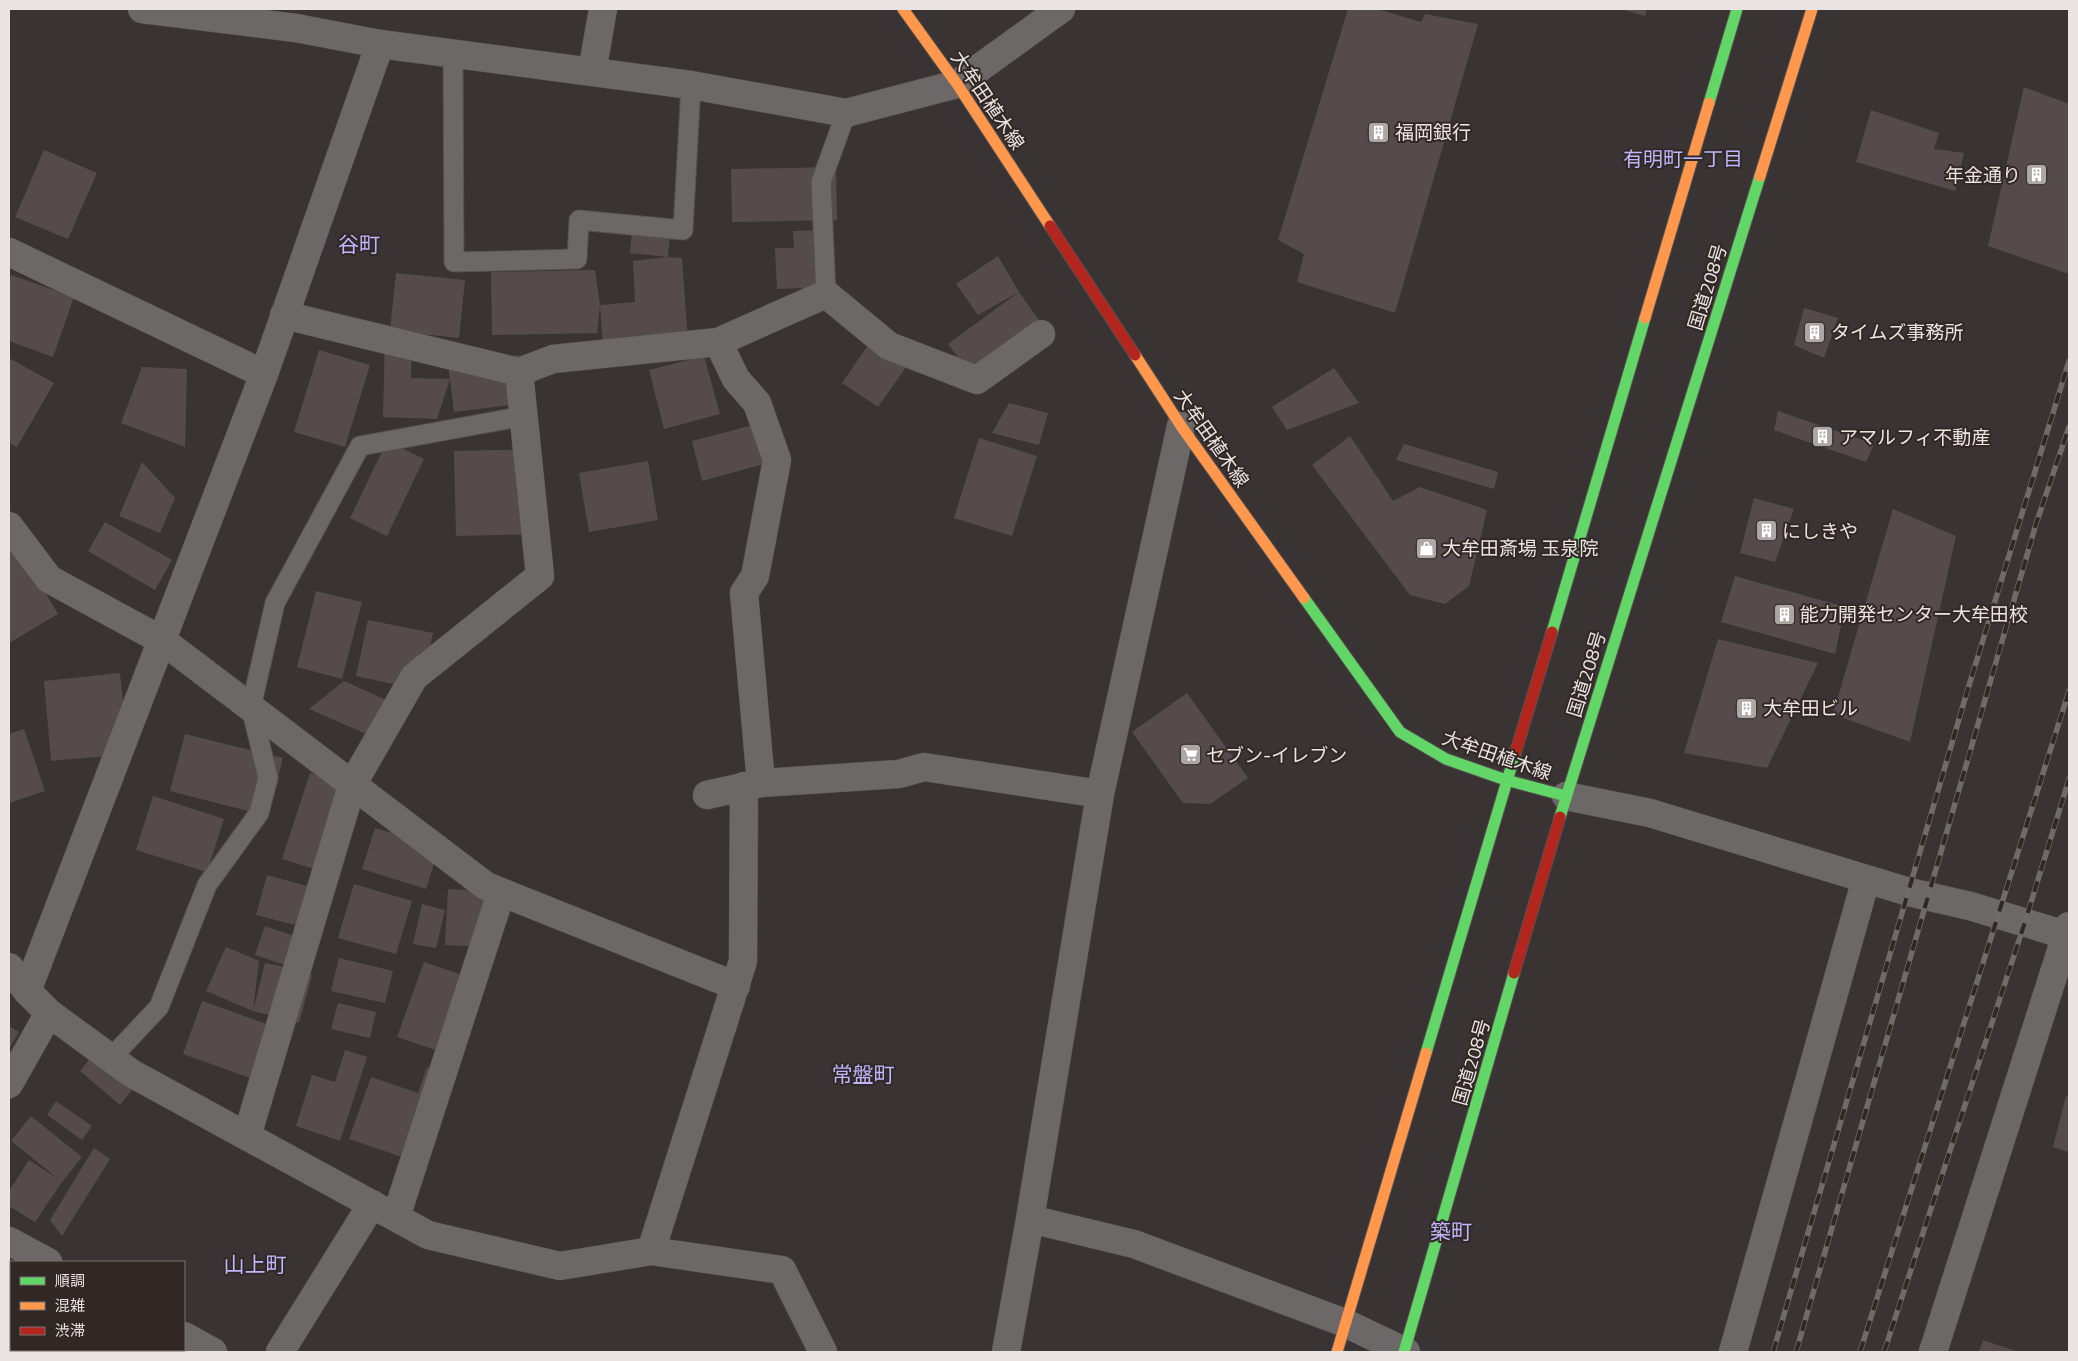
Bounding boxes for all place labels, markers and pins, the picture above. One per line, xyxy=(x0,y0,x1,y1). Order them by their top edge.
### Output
place label: 福岡銀行 xyxy=(1395,117,1471,146)
building icon: 福岡銀行 xyxy=(1367,120,1391,144)
place label: 年金通り xyxy=(1945,160,2021,189)
building icon: 年金通り xyxy=(2025,163,2049,187)
place label: タイムズ事務所 xyxy=(1831,317,1964,346)
building icon: タイムズ事務所 xyxy=(1803,320,1827,344)
place label: アマルフィ不動産 xyxy=(1839,422,1991,451)
building icon: アマルフィ不動産 xyxy=(1811,425,1835,449)
place label: にしきや xyxy=(1782,516,1858,545)
building icon: にしきや xyxy=(1754,519,1778,543)
place label: 大牟田斎場 玉泉院 xyxy=(1442,533,1598,562)
shop icon: 大牟田斎場 玉泉院 xyxy=(1414,536,1438,560)
place label: 能力開発センター大牟田校 xyxy=(1800,599,2028,628)
building icon: 能力開発センター大牟田校 xyxy=(1772,602,1796,626)
place label: 大牟田ビル xyxy=(1763,693,1858,722)
building icon: 大牟田ビル xyxy=(1735,696,1759,720)
place label: セブン-イレブン xyxy=(1206,740,1347,769)
supermarket icon: セブン-イレブン xyxy=(1178,743,1202,767)

